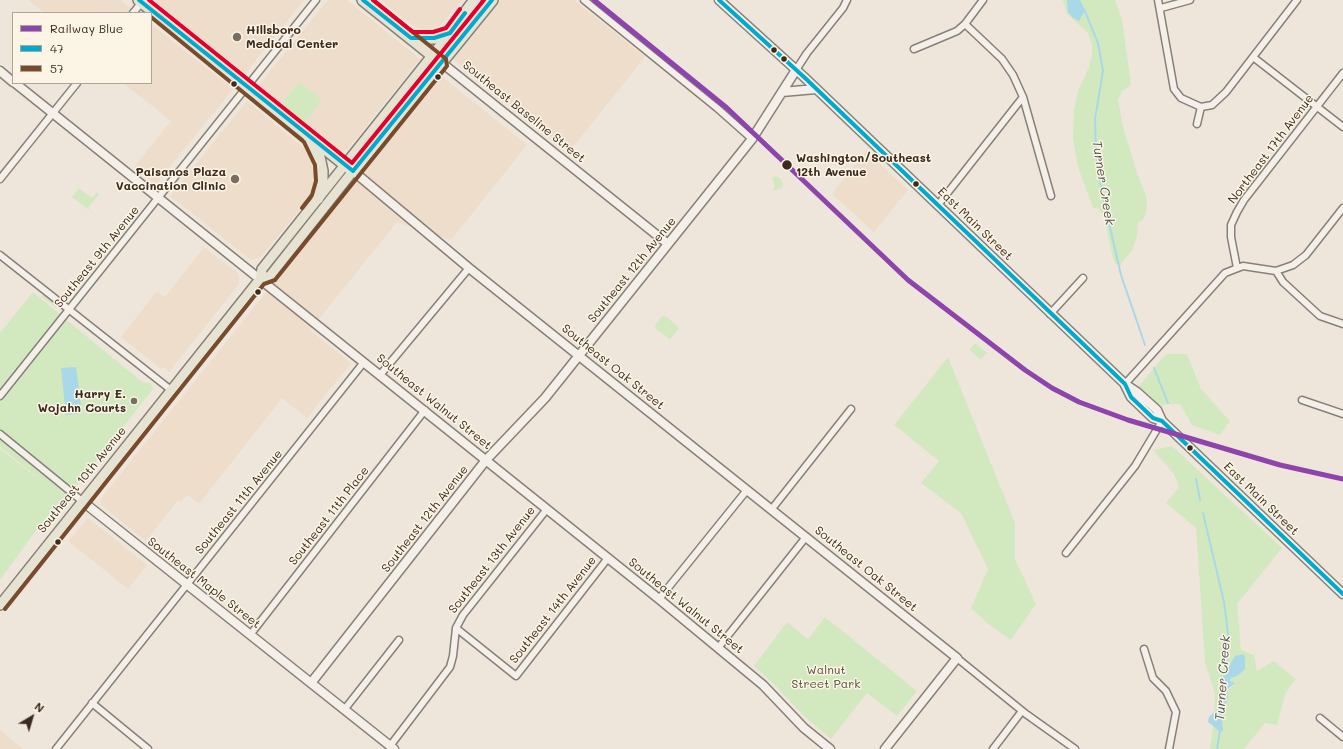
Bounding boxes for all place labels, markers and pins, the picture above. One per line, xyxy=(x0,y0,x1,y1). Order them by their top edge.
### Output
place label: Hillsboro Medical Center xyxy=(246,23,338,51)
marker: Hillsboro Medical Center xyxy=(231,31,243,43)
unlabelled marker xyxy=(769,45,779,55)
unlabelled marker xyxy=(779,54,789,64)
unlabelled marker xyxy=(433,72,443,82)
unlabelled marker xyxy=(229,79,239,89)
place label: Washington/Southeast 12th Avenue xyxy=(796,151,931,179)
marker: Washington/Southeast 12th Avenue xyxy=(780,158,794,172)
place label: Paisanos Plaza Vaccination Clinic xyxy=(116,165,226,193)
marker: Paisanos Plaza Vaccination Clinic xyxy=(229,173,241,185)
unlabelled marker xyxy=(911,179,921,189)
unlabelled marker xyxy=(253,287,263,297)
place label: Harry E. Wojahn Courts xyxy=(38,387,126,415)
marker: Harry E. Wojahn Courts xyxy=(129,396,139,406)
unlabelled marker xyxy=(1185,443,1195,453)
unlabelled marker xyxy=(53,537,63,547)

